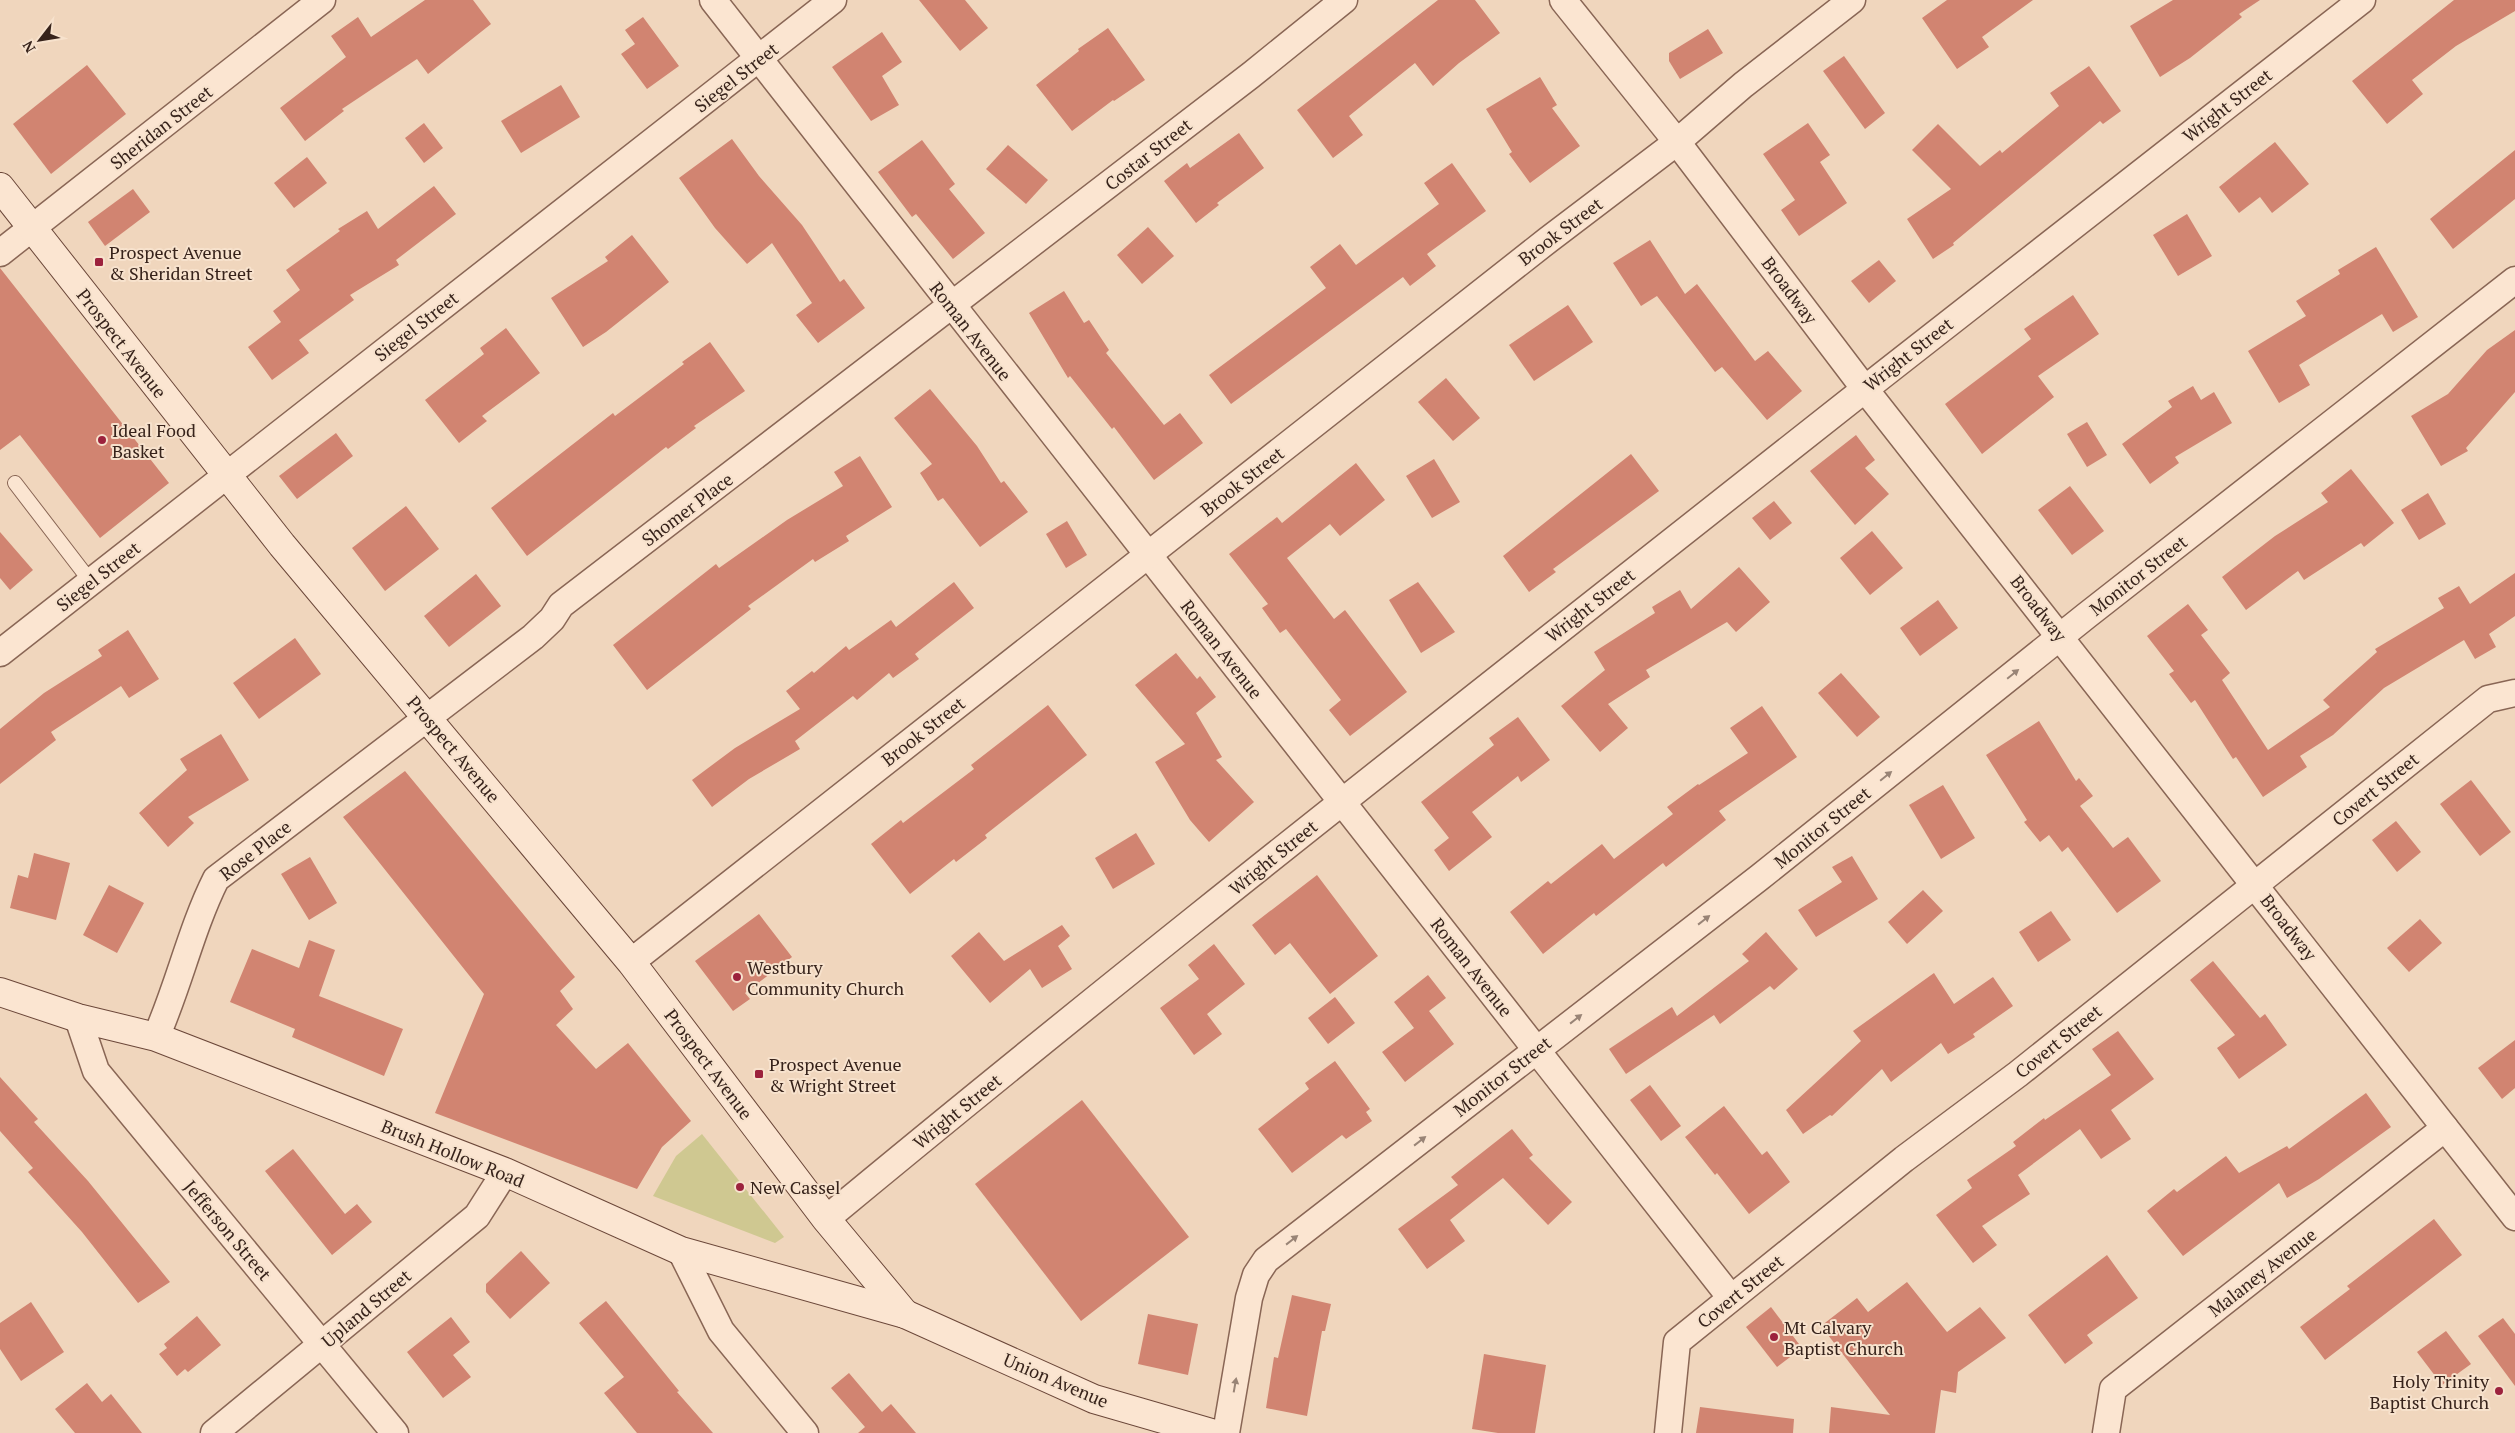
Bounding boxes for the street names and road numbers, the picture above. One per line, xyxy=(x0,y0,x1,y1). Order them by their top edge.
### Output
street label: Siegel Street xyxy=(689,36,783,117)
street label: Wright Street xyxy=(2177,62,2277,147)
street label: Sheridan Street xyxy=(105,79,217,175)
street label: Costar Street xyxy=(1100,112,1197,195)
street label: Brook Street xyxy=(1513,191,1607,271)
street label: Broadway xyxy=(1757,252,1824,329)
street label: Roman Avenue xyxy=(925,277,1017,385)
street label: Prospect Avenue xyxy=(72,283,172,403)
street label: Siegel Street xyxy=(369,285,463,366)
street label: Wright Street xyxy=(1858,311,1958,396)
street label: Brook Street xyxy=(1195,441,1289,521)
street label: Shomer Place xyxy=(636,467,738,551)
street label: Monitor Street xyxy=(2084,529,2192,621)
street label: Siegel Street xyxy=(51,535,145,616)
street label: Wright Street xyxy=(1540,562,1640,647)
street label: Broadway xyxy=(2005,570,2073,647)
street label: Roman Avenue xyxy=(1176,595,1268,703)
street label: Prospect Avenue xyxy=(402,690,506,808)
street label: Brook Street xyxy=(876,691,970,771)
street label: Covert Street xyxy=(2327,747,2423,831)
street label: Monitor Street xyxy=(1769,780,1875,873)
street label: Rose Place xyxy=(214,814,296,886)
street label: Wright Street xyxy=(1224,814,1322,900)
street label: Broadway xyxy=(2255,889,2323,966)
street label: Roman Avenue xyxy=(1426,913,1518,1021)
street label: Covert Street xyxy=(2010,999,2106,1083)
street label: Prospect Avenue xyxy=(660,1004,758,1124)
street label: Monitor Street xyxy=(1448,1030,1556,1122)
street label: Wright Street xyxy=(908,1068,1006,1154)
street label: Brush Hollow Road xyxy=(378,1113,528,1193)
street label: Jefferson Street xyxy=(179,1175,277,1285)
street label: Malaney Avenue xyxy=(2203,1222,2321,1322)
street label: Covert Street xyxy=(1692,1249,1788,1333)
street label: Upland Street xyxy=(316,1263,416,1353)
street label: Union Avenue xyxy=(1000,1347,1112,1413)

